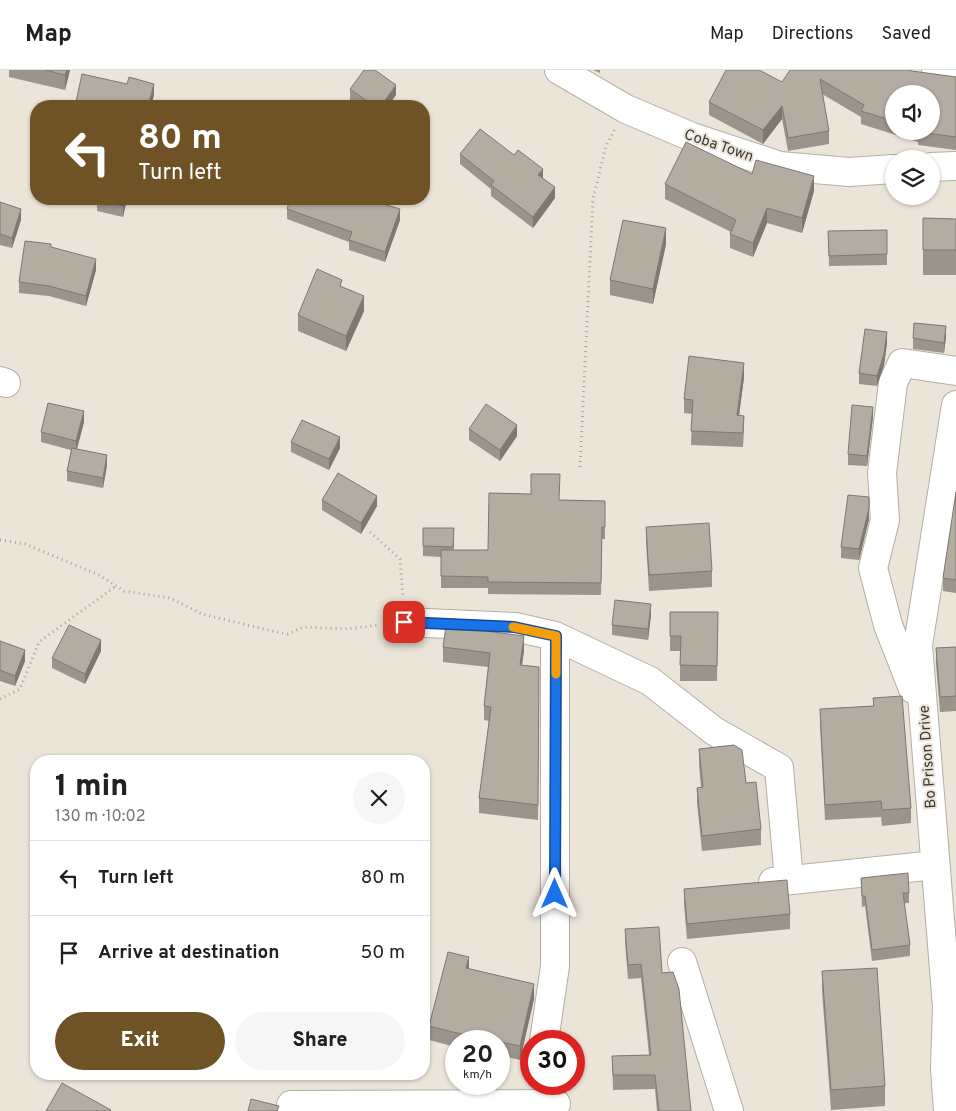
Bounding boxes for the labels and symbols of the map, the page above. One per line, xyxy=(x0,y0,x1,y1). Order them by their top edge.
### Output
street label: Coba Town xyxy=(681,126,756,167)
pin xyxy=(383,601,425,643)
street label: Bo Prison Drive xyxy=(915,705,942,809)
position arrow xyxy=(528,867,580,919)
speed limit sign: 30 xyxy=(520,1030,585,1095)

